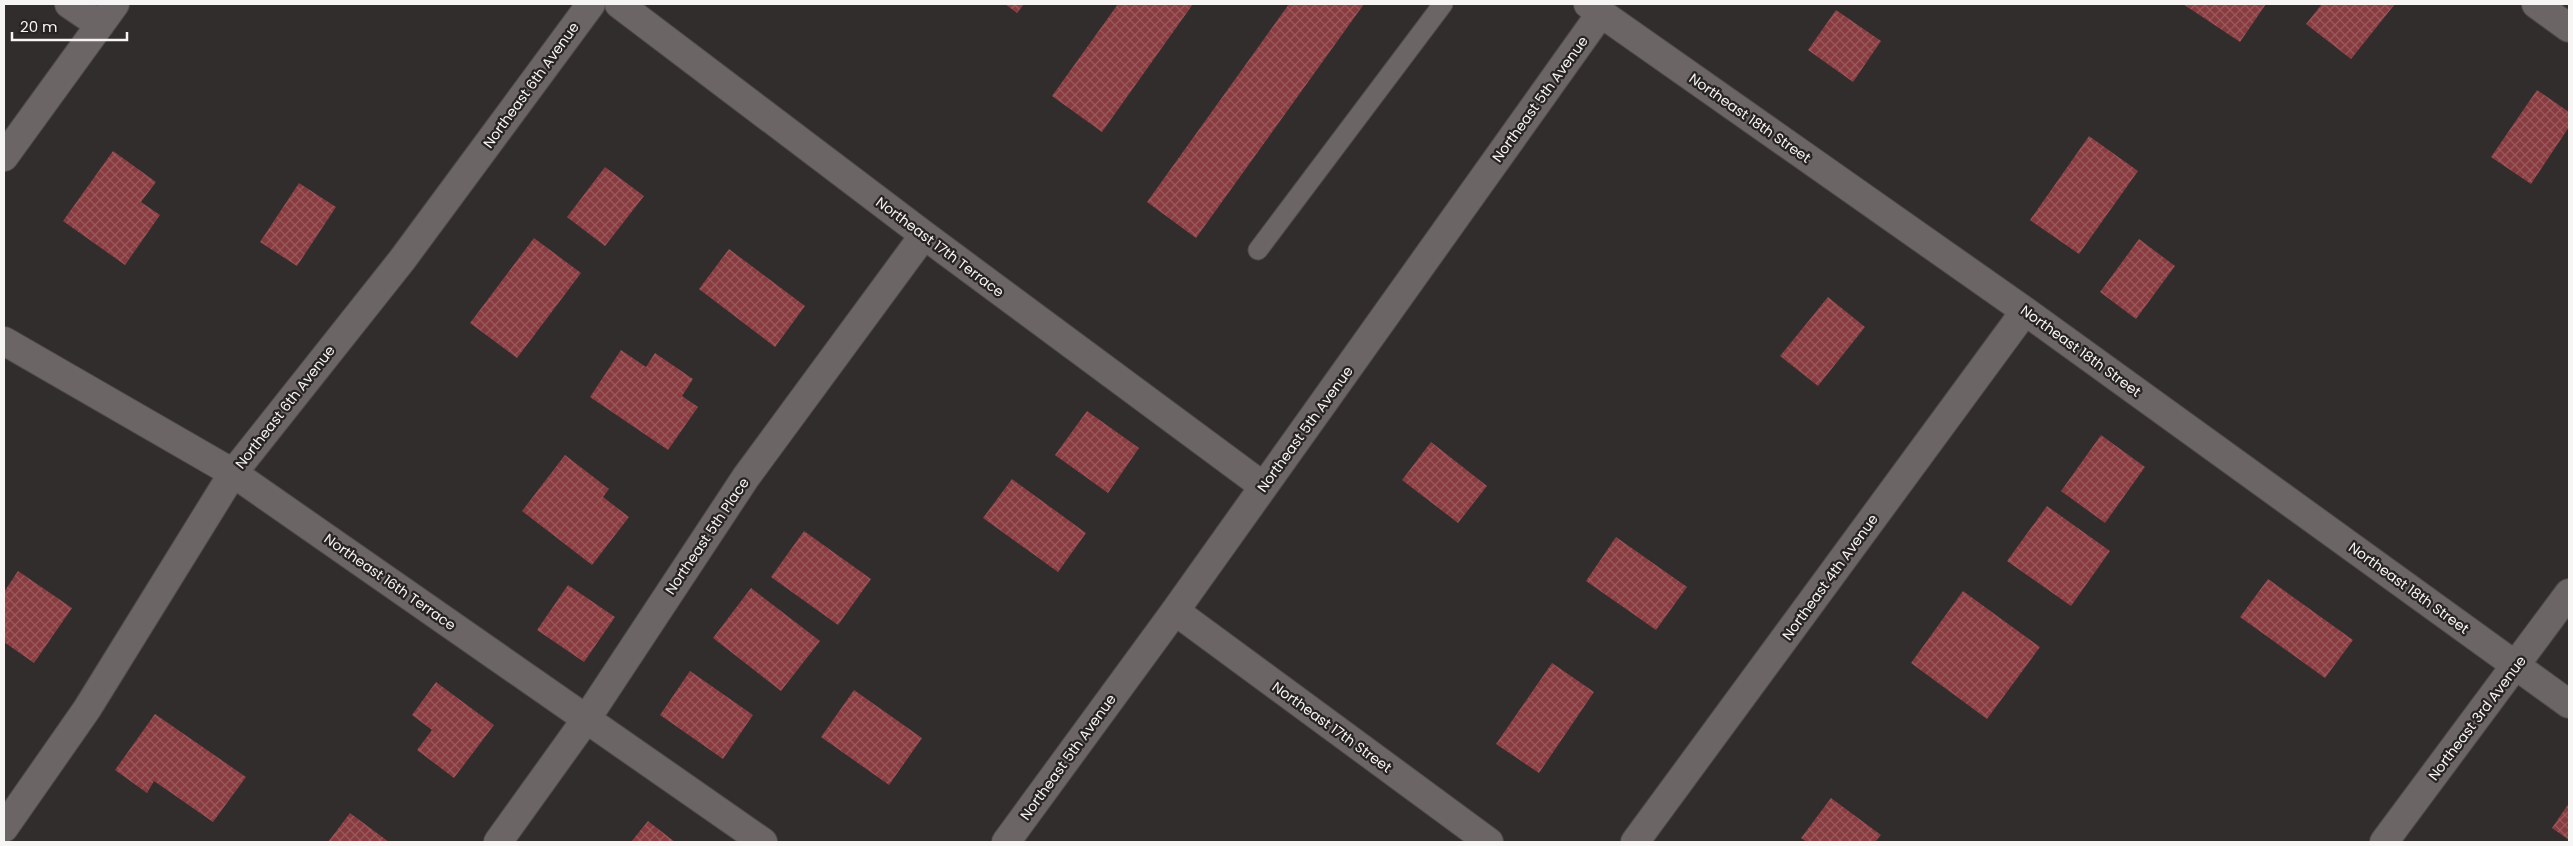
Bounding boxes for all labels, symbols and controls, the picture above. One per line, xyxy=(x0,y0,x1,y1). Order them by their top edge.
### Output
scale bar xyxy=(12,10,128,42)
text: 20 m xyxy=(20,16,58,37)
street label: Northeast 6th Avenue xyxy=(478,18,584,152)
street label: Northeast 5th Avenue xyxy=(1487,32,1593,166)
street label: Northeast 18th Street xyxy=(1685,68,1815,168)
street label: Northeast 17th Terrace xyxy=(872,192,1008,302)
street label: Northeast 18th Street xyxy=(2017,300,2145,402)
street label: Northeast 6th Avenue xyxy=(230,341,340,473)
street label: Northeast 5th Avenue xyxy=(1252,362,1358,496)
street label: Northeast 5th Place xyxy=(660,473,754,598)
street label: Northeast 4th Avenue xyxy=(1777,510,1883,644)
street label: Northeast 16th Terrace xyxy=(320,529,460,635)
street label: Northeast 18th Street xyxy=(2345,537,2473,639)
street label: Northeast 3rd Avenue xyxy=(2423,651,2531,785)
street label: Northeast 17th Street xyxy=(1268,677,1396,777)
street label: Northeast 5th Avenue xyxy=(1015,690,1121,824)

